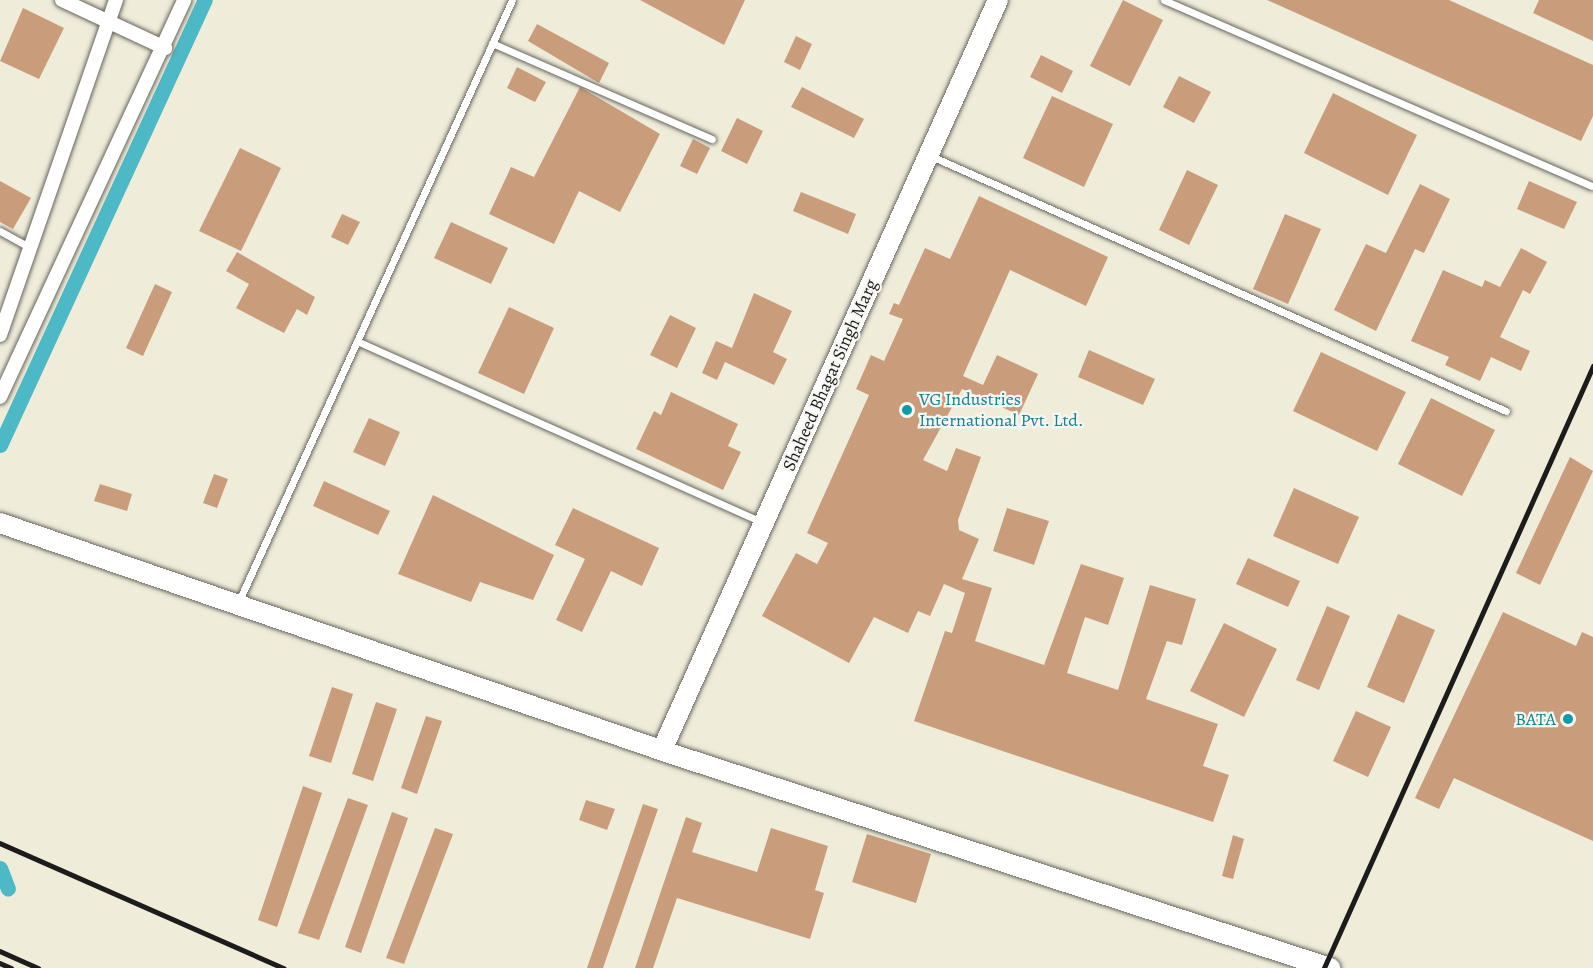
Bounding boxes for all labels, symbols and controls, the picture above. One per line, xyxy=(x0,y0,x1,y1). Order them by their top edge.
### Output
street label: Shaheed Bhagat Singh Marg xyxy=(778,276,882,474)
place label: VG Industries International Pvt. Ltd. xyxy=(919,389,1084,432)
marker: VG Industries International Pvt. Ltd. xyxy=(900,403,914,417)
place label: BATA xyxy=(1515,708,1556,730)
marker: BATA xyxy=(1561,712,1575,726)

